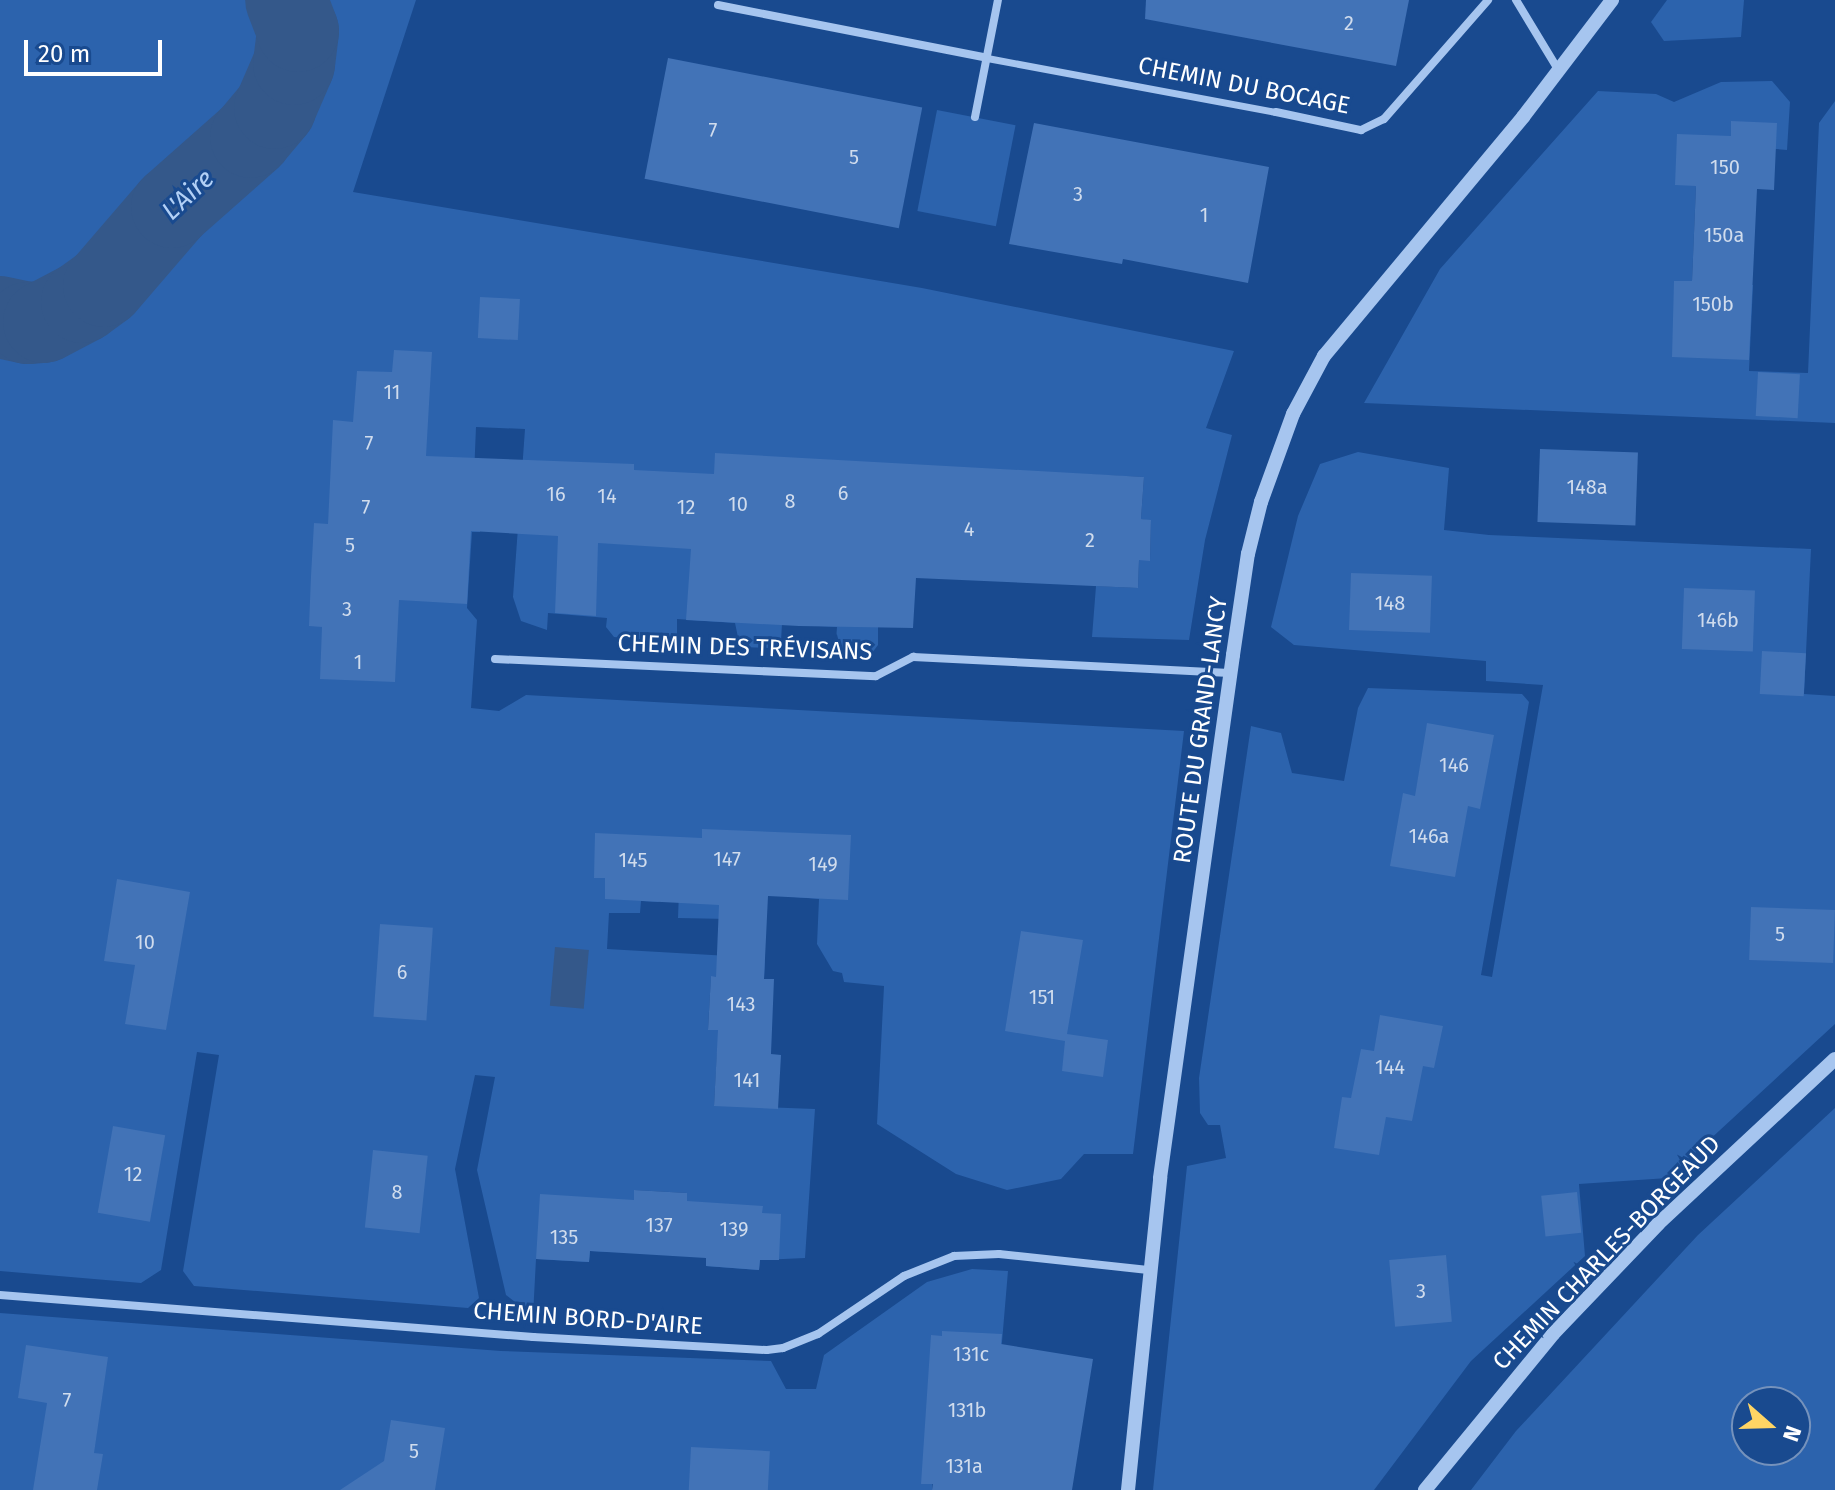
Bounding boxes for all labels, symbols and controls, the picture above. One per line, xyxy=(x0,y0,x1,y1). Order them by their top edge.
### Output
house number: 2 xyxy=(1344,11,1354,35)
scale bar xyxy=(28,24,166,74)
text: 20 m xyxy=(38,40,90,68)
street label: CHEMIN DU BOCAGE xyxy=(1136,51,1352,121)
house number: 7 xyxy=(709,118,717,142)
house number: 5 xyxy=(849,145,859,169)
house number: 150 xyxy=(1710,155,1740,179)
water label: L'Aire xyxy=(156,163,220,227)
house number: 3 xyxy=(1073,182,1083,206)
house number: 1 xyxy=(1200,203,1208,227)
house number: 150a xyxy=(1704,223,1744,247)
house number: 150b xyxy=(1692,292,1734,316)
house number: 11 xyxy=(383,380,401,404)
house number: 7 xyxy=(365,431,373,455)
house number: 148a xyxy=(1566,475,1608,499)
house number: 6 xyxy=(838,481,848,505)
house number: 16 xyxy=(546,482,566,506)
house number: 14 xyxy=(597,484,617,508)
house number: 8 xyxy=(784,489,796,513)
house number: 10 xyxy=(728,492,748,516)
house number: 7 xyxy=(362,495,370,519)
house number: 12 xyxy=(677,495,695,519)
house number: 4 xyxy=(964,517,974,541)
house number: 2 xyxy=(1085,528,1095,552)
house number: 5 xyxy=(345,533,355,557)
house number: 148 xyxy=(1375,591,1405,615)
street label: ROUTE DU GRAND-LANCY xyxy=(1168,595,1234,865)
house number: 3 xyxy=(342,597,352,621)
house number: 146b xyxy=(1697,608,1739,632)
street label: CHEMIN DES TRÉVISANS xyxy=(617,629,873,667)
house number: 1 xyxy=(354,650,362,674)
house number: 146 xyxy=(1439,753,1469,777)
house number: 146a xyxy=(1409,824,1449,848)
house number: 147 xyxy=(713,847,741,871)
house number: 145 xyxy=(618,848,648,872)
house number: 149 xyxy=(808,852,838,876)
house number: 5 xyxy=(1775,922,1785,946)
house number: 10 xyxy=(135,930,155,954)
house number: 6 xyxy=(397,960,407,984)
house number: 151 xyxy=(1029,985,1055,1009)
house number: 143 xyxy=(727,992,755,1016)
house number: 144 xyxy=(1375,1055,1405,1079)
house number: 141 xyxy=(734,1068,760,1092)
street label: CHEMIN CHARLES-BORGEAUD xyxy=(1487,1130,1727,1376)
house number: 12 xyxy=(124,1162,142,1186)
house number: 8 xyxy=(391,1180,403,1204)
house number: 137 xyxy=(645,1213,673,1237)
house number: 139 xyxy=(720,1217,748,1241)
house number: 135 xyxy=(550,1225,578,1249)
house number: 3 xyxy=(1416,1279,1426,1303)
street label: CHEMIN BORD-D'AIRE xyxy=(472,1297,704,1341)
house number: 131c xyxy=(953,1342,989,1366)
north arrow xyxy=(1731,1386,1811,1466)
house number: 7 xyxy=(63,1388,71,1412)
house number: 131b xyxy=(948,1398,986,1422)
text: N xyxy=(1777,1422,1807,1445)
house number: 5 xyxy=(409,1439,419,1463)
house number: 131a xyxy=(945,1454,983,1478)

